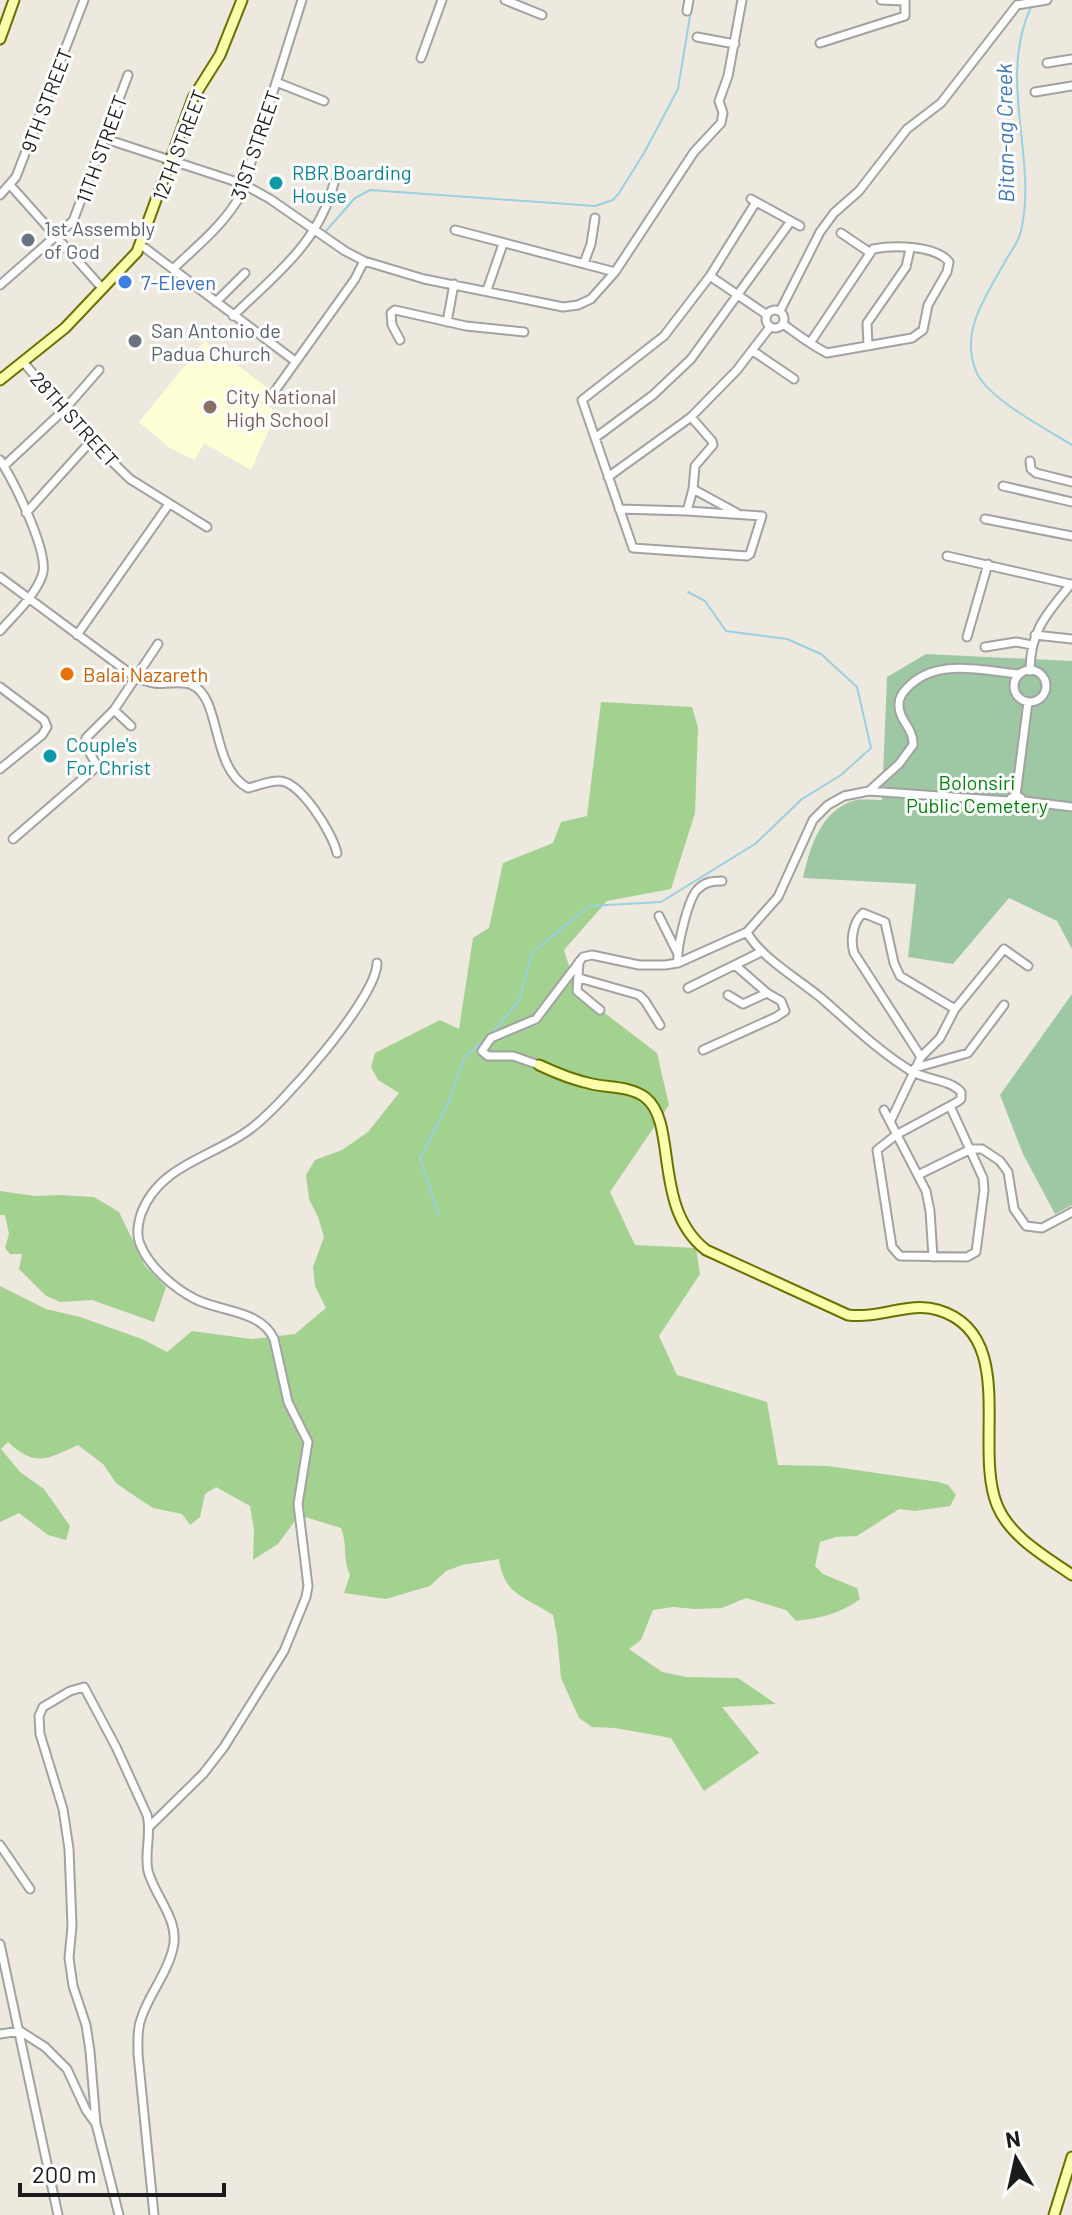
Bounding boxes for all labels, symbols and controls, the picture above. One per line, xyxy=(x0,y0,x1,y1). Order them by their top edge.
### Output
street label: 9TH STREET xyxy=(15,45,77,155)
water label: Bitan-ag Creek xyxy=(990,63,1018,203)
street label: 12TH STREET xyxy=(147,86,211,204)
street label: 31ST STREET xyxy=(225,87,285,203)
street label: 11TH STREET xyxy=(70,92,132,206)
place label: RBR Boarding House xyxy=(292,160,411,207)
marker: RBR Boarding House xyxy=(267,174,285,192)
place label: 1st Assembly of God xyxy=(44,216,155,263)
marker: 1st Assembly of God xyxy=(19,231,37,249)
place label: 7-Eleven xyxy=(141,270,216,294)
marker: 7-Eleven xyxy=(116,273,134,291)
place label: San Antonio de Padua Church xyxy=(151,318,281,365)
marker: San Antonio de Padua Church xyxy=(126,332,144,350)
street label: 28TH STREET xyxy=(26,366,124,472)
place label: City National High School xyxy=(226,384,336,431)
marker: City National High School xyxy=(201,398,219,416)
place label: Balai Nazareth xyxy=(83,662,208,686)
marker: Balai Nazareth xyxy=(58,665,76,683)
place label: Couple's For Christ xyxy=(66,732,151,779)
marker: Couple's For Christ xyxy=(41,747,59,765)
park label: Bolonsiri Public Cemetery xyxy=(906,770,1048,817)
north arrow xyxy=(976,2119,1056,2199)
text: N xyxy=(1003,2124,1022,2152)
scale bar xyxy=(20,2147,224,2197)
text: 200 m xyxy=(32,2159,97,2188)

